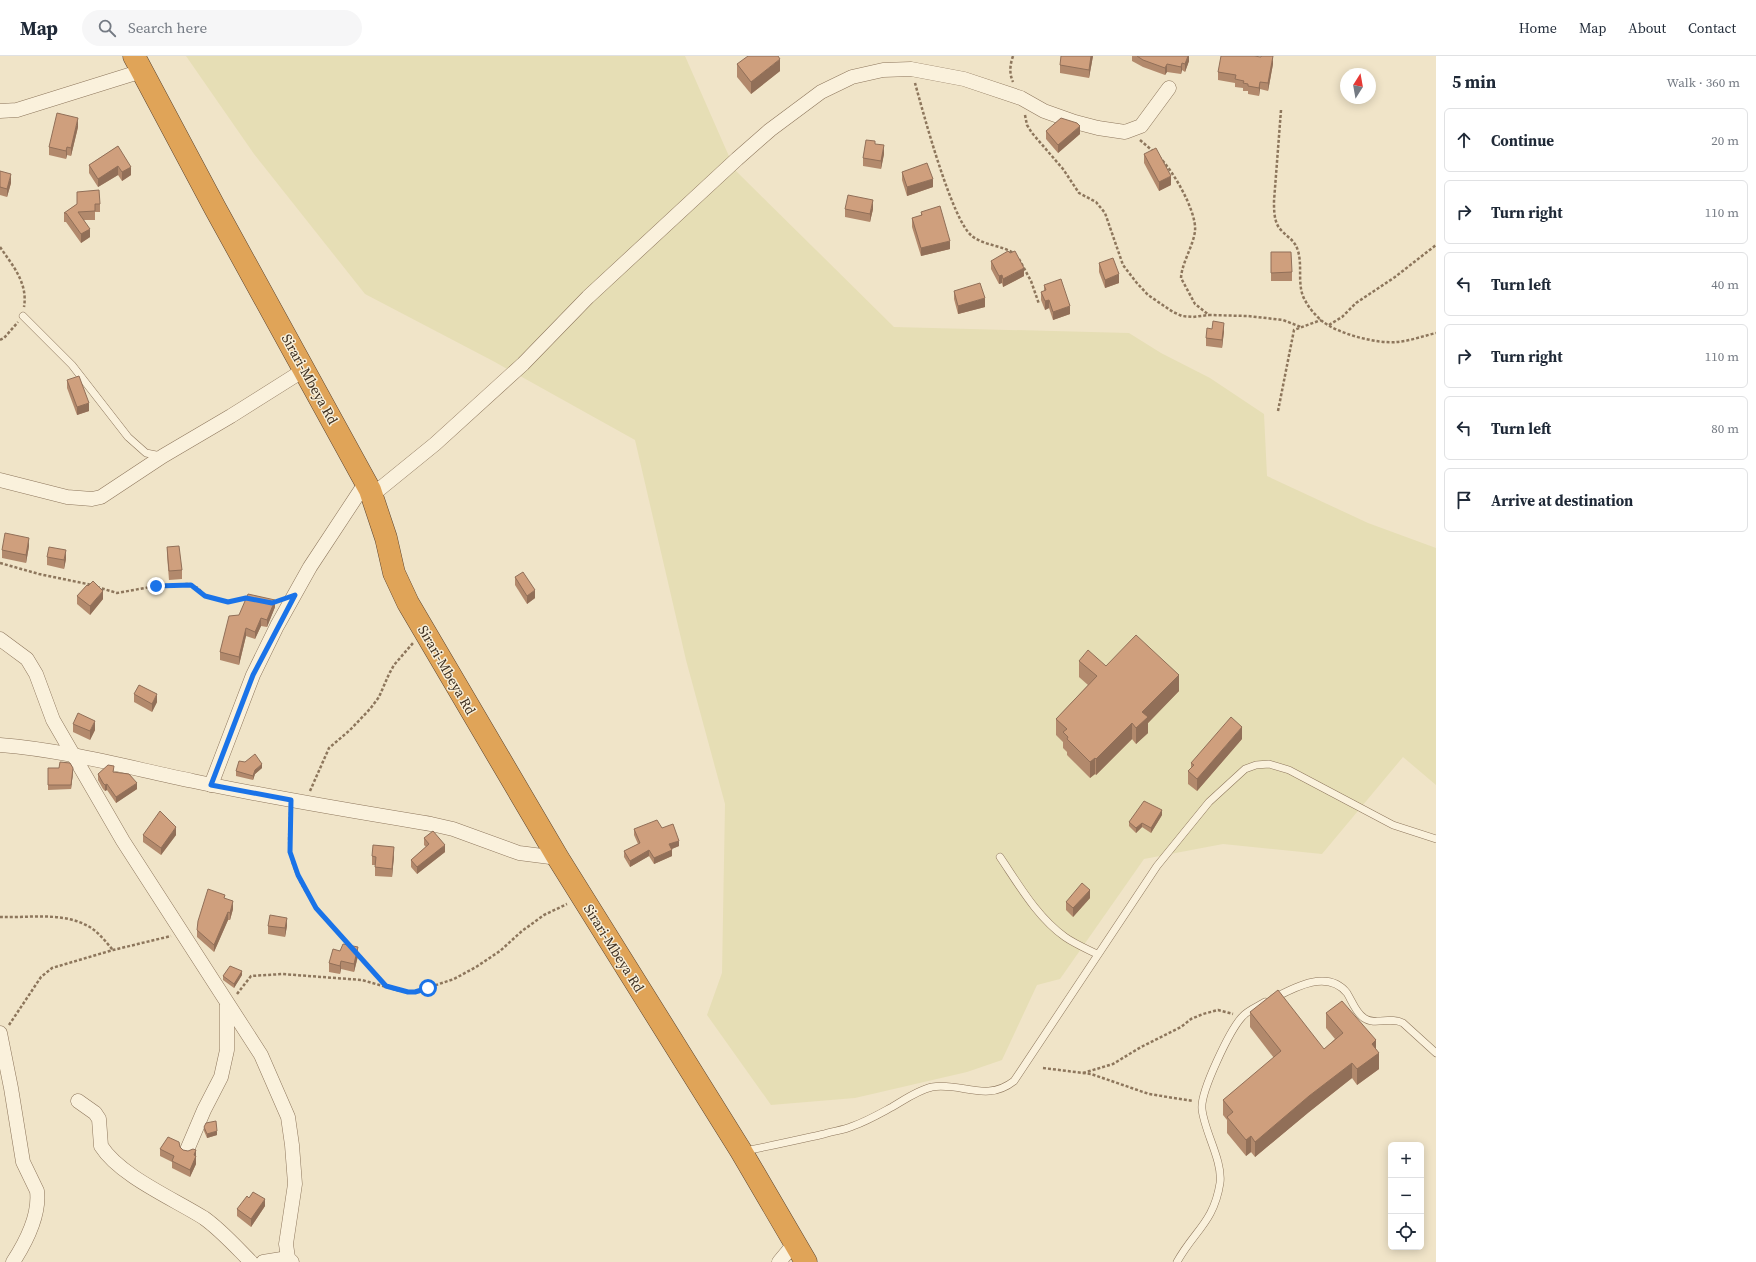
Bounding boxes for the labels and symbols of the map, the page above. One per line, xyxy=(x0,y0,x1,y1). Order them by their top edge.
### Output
north arrow xyxy=(1340,68,1376,104)
street label: Sirari-Mbeya Rd xyxy=(277,330,343,428)
route end xyxy=(147,577,165,595)
street label: Sirari-Mbeya Rd xyxy=(413,622,481,719)
street label: Sirari-Mbeya Rd xyxy=(579,900,649,996)
route start xyxy=(419,979,437,997)

